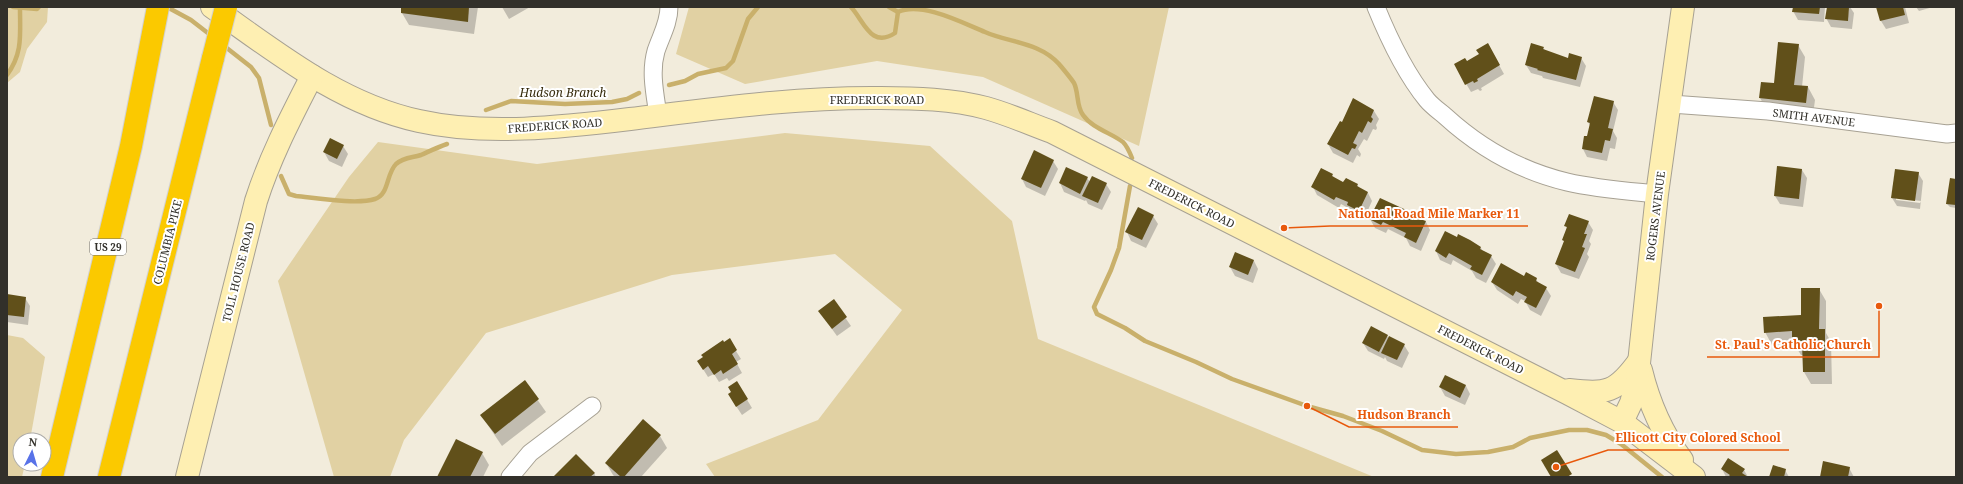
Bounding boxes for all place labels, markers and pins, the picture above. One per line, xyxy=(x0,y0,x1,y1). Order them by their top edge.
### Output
callout: National Road Mile Marker 11 xyxy=(1330,202,1528,226)
callout: St. Paul's Catholic Church xyxy=(1707,333,1879,357)
callout: Hudson Branch xyxy=(1349,403,1458,427)
callout: Ellicott City Colored School xyxy=(1608,426,1789,450)

